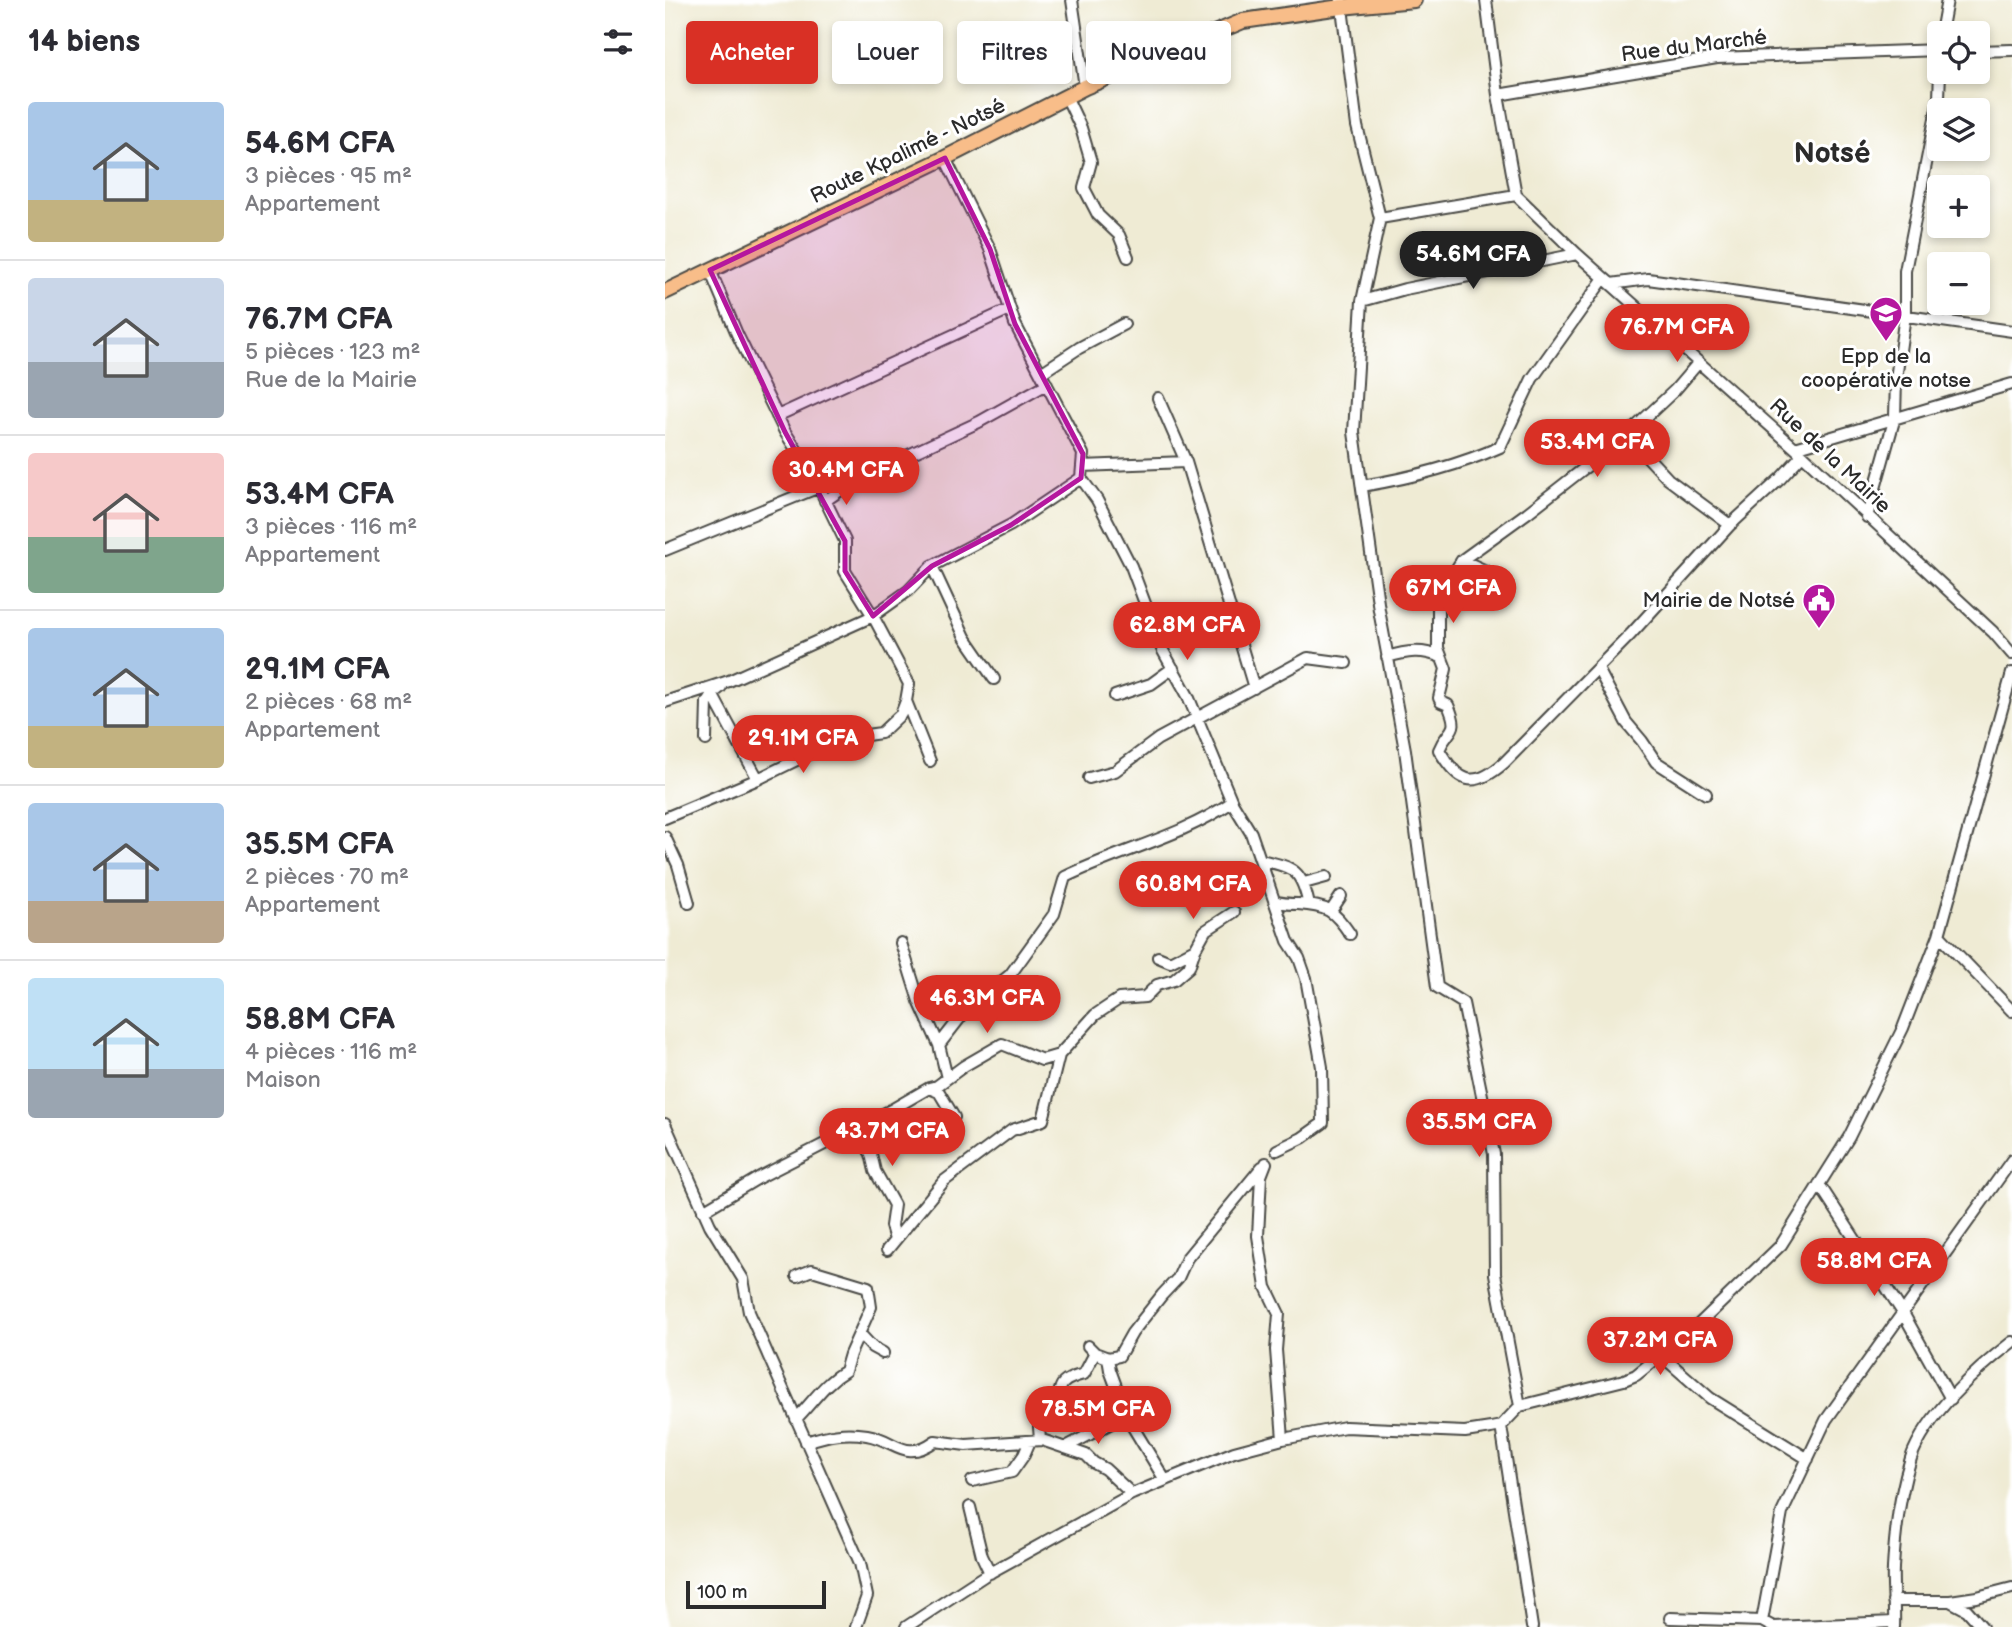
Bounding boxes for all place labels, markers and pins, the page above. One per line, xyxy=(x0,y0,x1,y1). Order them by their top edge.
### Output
pin: 54.6M CFA xyxy=(1393,232,1553,291)
school or university icon: Epp de la coopérative notse xyxy=(1867,294,1905,343)
pin: 76.7M CFA xyxy=(1597,304,1757,364)
place label: Epp de la coopérative notse xyxy=(1801,344,1971,393)
pin: 53.4M CFA xyxy=(1517,420,1677,479)
pin: 30.4M CFA xyxy=(766,448,926,507)
pin: 67M CFA xyxy=(1388,566,1518,625)
public building icon: Mairie de Notsé xyxy=(1800,581,1838,630)
place label: Mairie de Notsé xyxy=(1643,588,1795,613)
pin: 62.8M CFA xyxy=(1107,602,1267,662)
pin: 29.1M CFA xyxy=(723,716,883,775)
pin: 60.8M CFA xyxy=(1113,862,1273,921)
pin: 46.3M CFA xyxy=(907,976,1067,1035)
pin: 35.5M CFA xyxy=(1399,1100,1559,1159)
pin: 43.7M CFA xyxy=(812,1108,972,1168)
pin: 58.8M CFA xyxy=(1794,1238,1954,1298)
pin: 37.2M CFA xyxy=(1580,1318,1740,1377)
pin: 78.5M CFA xyxy=(1018,1386,1178,1446)

